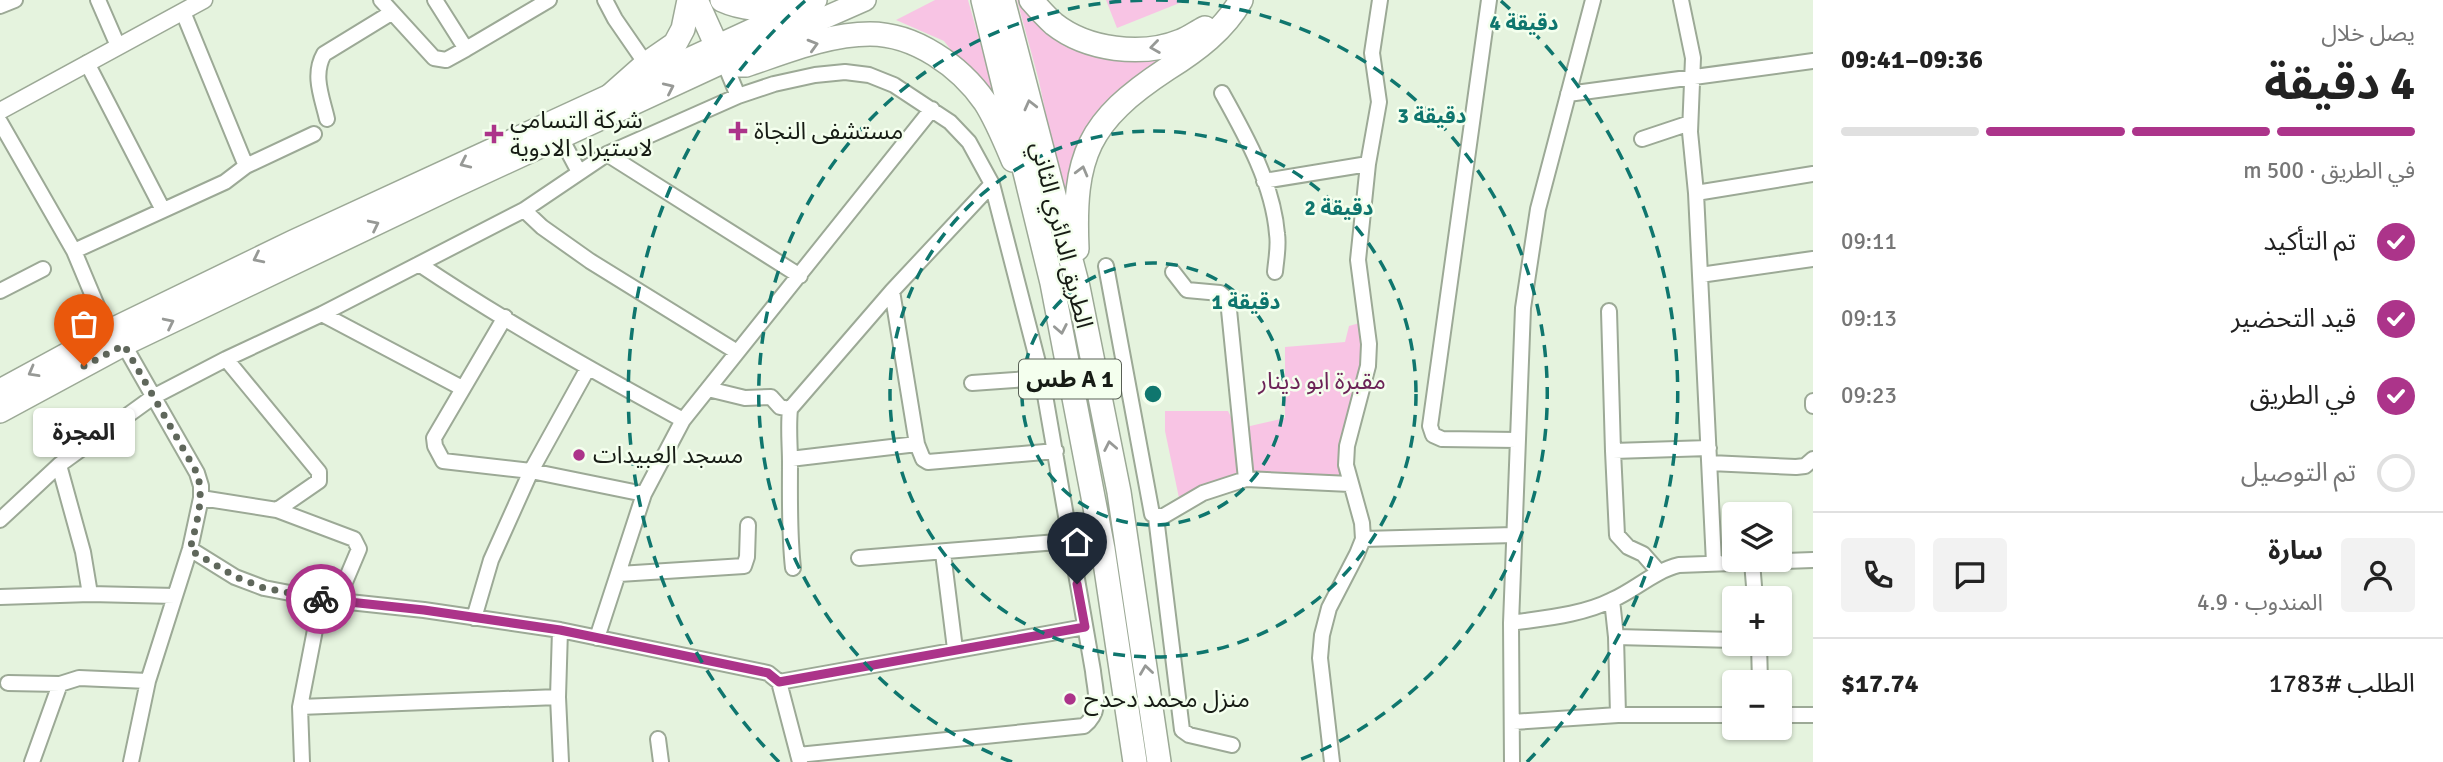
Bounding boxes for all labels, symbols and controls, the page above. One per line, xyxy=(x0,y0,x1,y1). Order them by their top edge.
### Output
text: 4 دقيقة xyxy=(1490,10,1559,36)
text: يصل خلال xyxy=(2321,19,2415,48)
one-way arrow xyxy=(807,38,819,53)
one-way arrow xyxy=(1149,39,1161,54)
text: 09:36–09:41 xyxy=(1841,44,1983,76)
text: 4 دقيقة xyxy=(2264,56,2415,112)
one-way arrow xyxy=(662,82,674,96)
one-way arrow xyxy=(1024,99,1038,111)
text: 3 دقيقة xyxy=(1398,103,1467,129)
place label: شركة التسامي لاستيراد الادوية xyxy=(510,105,653,163)
place label: مستشفى النجاة xyxy=(754,116,903,146)
marker: مستشفى النجاة xyxy=(728,121,748,141)
marker: شركة التسامي لاستيراد الادوية xyxy=(484,124,504,144)
street label: الطريق الدائري الثاني xyxy=(1021,138,1100,332)
one-way arrow xyxy=(460,154,472,168)
text: في الطريق · 500 m xyxy=(2243,156,2415,185)
one-way arrow xyxy=(1073,165,1088,177)
text: 2 دقيقة xyxy=(1305,195,1374,221)
one-way arrow xyxy=(367,219,379,233)
icon: check xyxy=(2377,223,2415,261)
text: تم التأكيد xyxy=(2263,226,2356,258)
text: 09:11 xyxy=(1841,227,1897,256)
one-way arrow xyxy=(253,250,265,264)
text: 1 دقيقة xyxy=(1212,289,1281,315)
pin xyxy=(54,294,114,366)
icon: check xyxy=(2377,300,2415,338)
text: قيد التحضير xyxy=(2231,303,2356,335)
text: 09:13 xyxy=(1841,304,1897,333)
icon: bag xyxy=(65,305,103,343)
one-way arrow xyxy=(162,317,174,331)
one-way arrow xyxy=(1052,323,1067,335)
road number: طس A 1 xyxy=(1019,360,1121,398)
one-way arrow xyxy=(28,364,41,377)
park label: مقبرة ابو دينار xyxy=(1257,366,1386,396)
icon: check xyxy=(2377,377,2415,415)
text: في الطريق xyxy=(2250,380,2356,412)
text: 09:23 xyxy=(1841,381,1897,410)
centre of rings xyxy=(1141,382,1165,406)
callout: المجرة xyxy=(33,408,135,457)
text: المجرة xyxy=(53,418,115,447)
place label: مسجد العبيدات xyxy=(593,440,743,470)
one-way arrow xyxy=(1103,440,1118,452)
marker: مسجد العبيدات xyxy=(571,447,587,463)
text: تم التوصيل xyxy=(2241,457,2356,489)
map controls xyxy=(1722,502,1792,740)
button: layers xyxy=(1722,502,1792,572)
pin xyxy=(1047,512,1107,584)
icon: home xyxy=(1058,523,1096,561)
text: سارة xyxy=(2268,535,2323,567)
button: phone xyxy=(1841,538,1915,612)
button: chat xyxy=(1933,538,2007,612)
button: person xyxy=(2341,538,2415,612)
courier xyxy=(286,564,356,634)
icon: bike xyxy=(302,580,340,618)
button: + xyxy=(1722,586,1792,656)
text: المندوب · 4.9 xyxy=(2197,588,2323,617)
one-way arrow xyxy=(1139,664,1154,676)
text: $17.74 xyxy=(1841,668,1919,700)
text: الطلب #1783 xyxy=(2269,668,2415,700)
button: − xyxy=(1722,670,1792,740)
place label: منزل محمد دحدح xyxy=(1084,684,1250,716)
marker: منزل محمد دحدح xyxy=(1062,691,1078,707)

